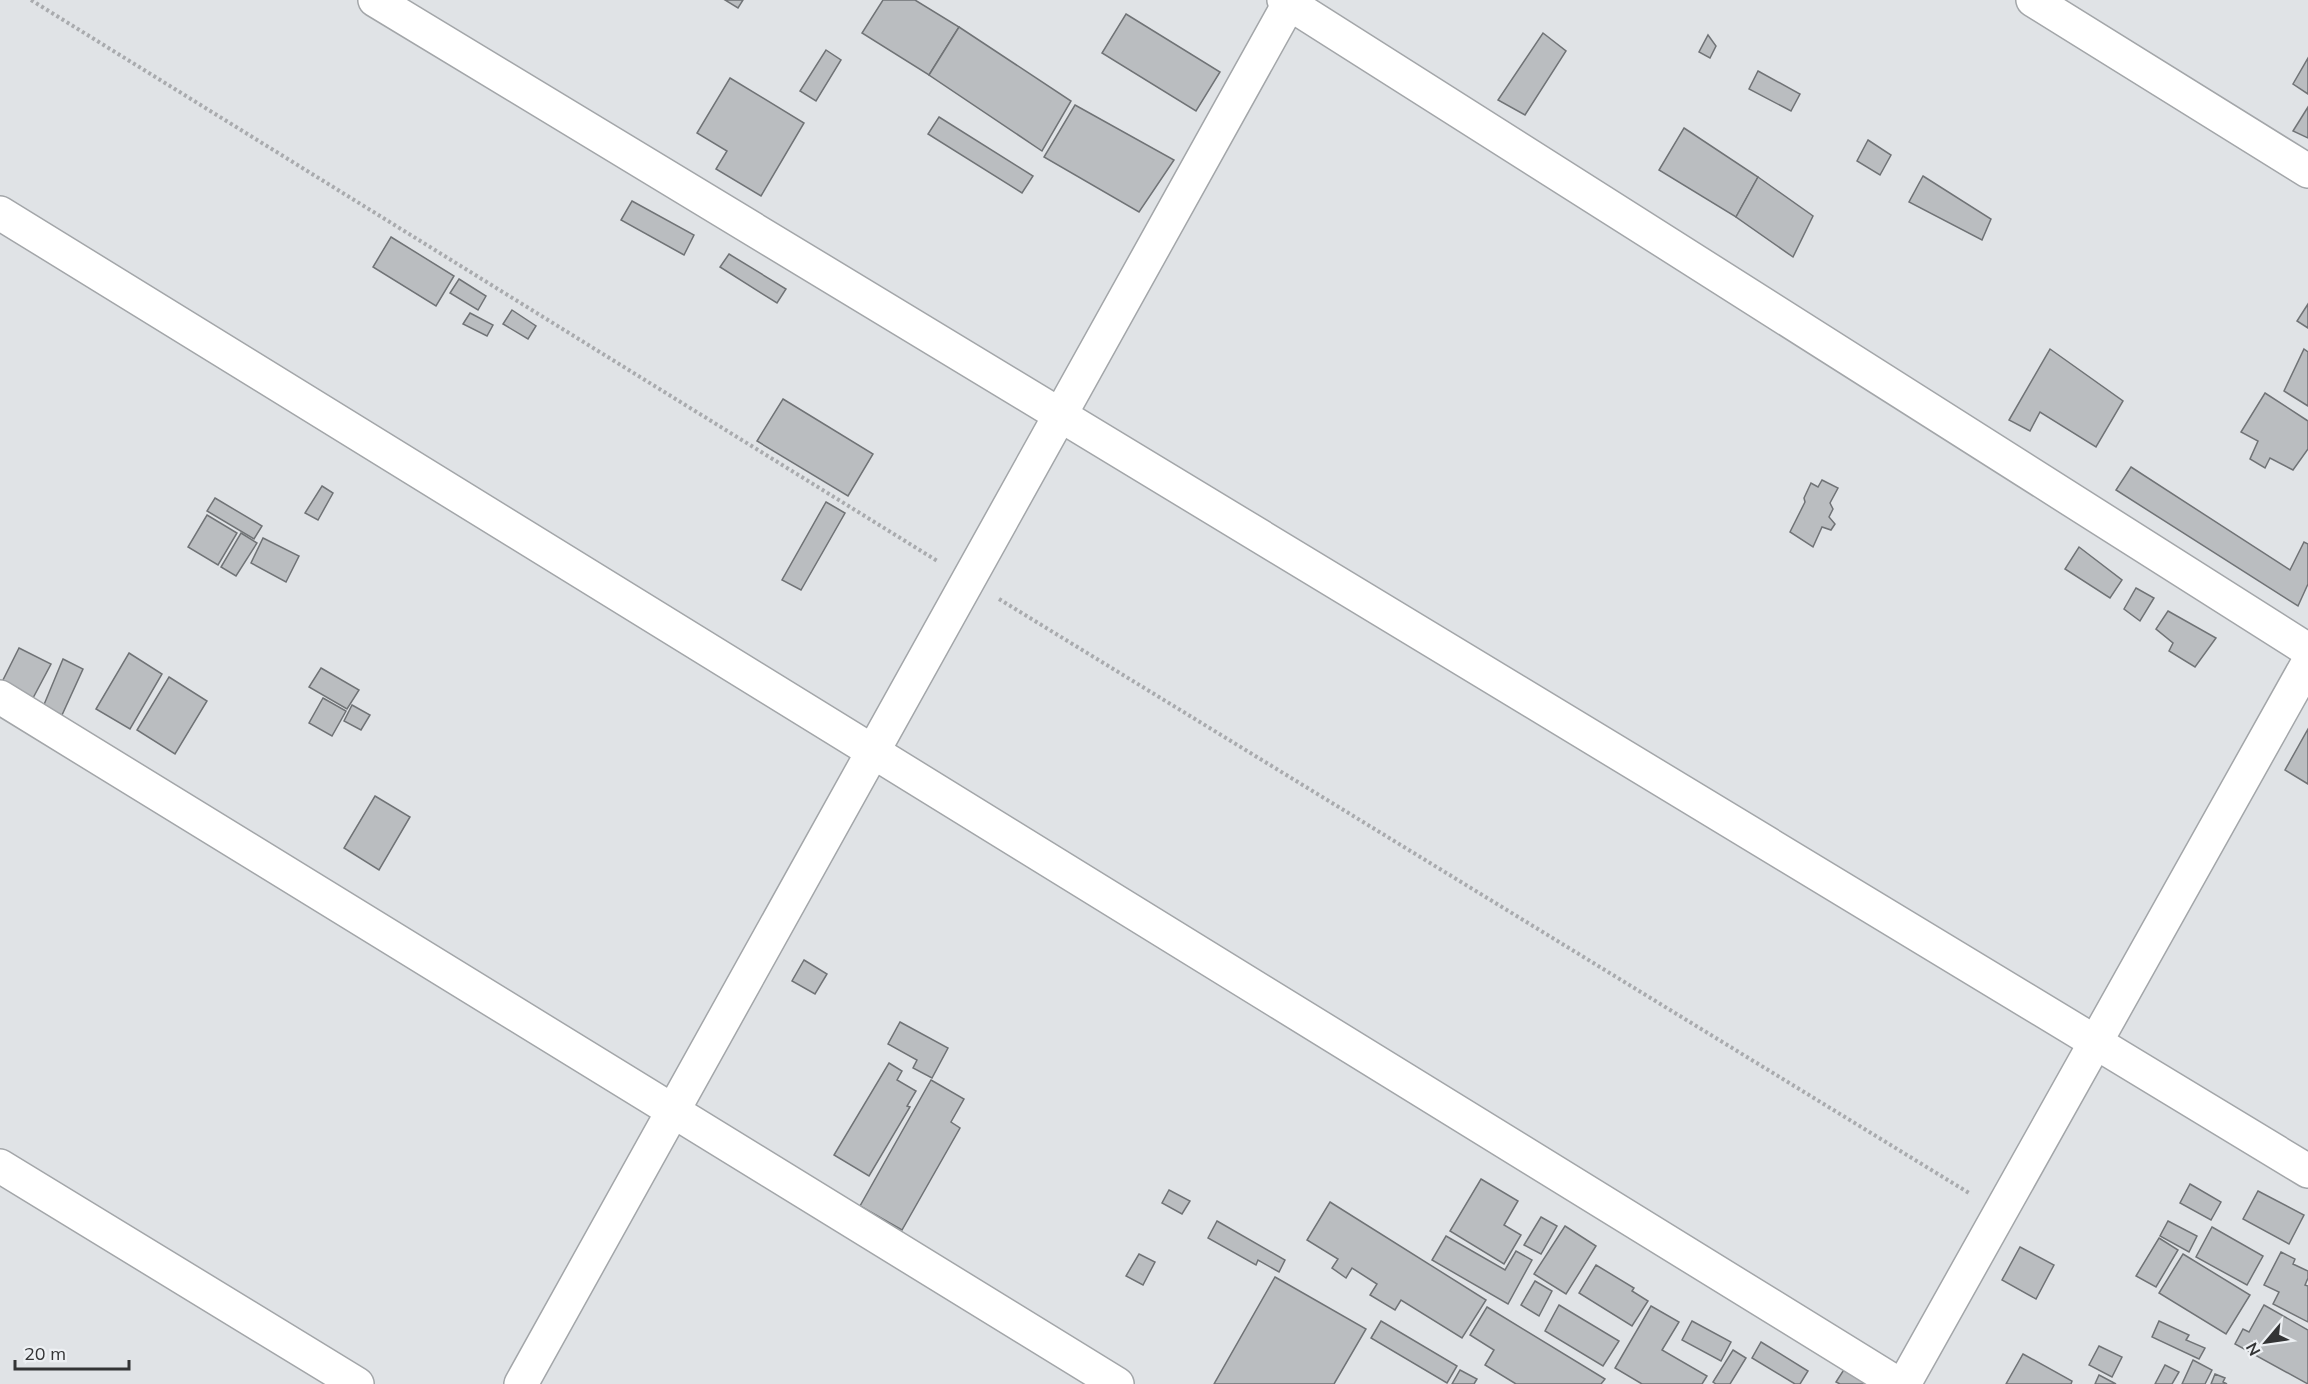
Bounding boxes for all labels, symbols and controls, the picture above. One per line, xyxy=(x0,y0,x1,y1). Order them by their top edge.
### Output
north arrow xyxy=(2236,1312,2296,1372)
scale bar xyxy=(15,1333,129,1371)
text: N xyxy=(2241,1339,2265,1359)
text: 20 m xyxy=(24,1342,66,1365)

